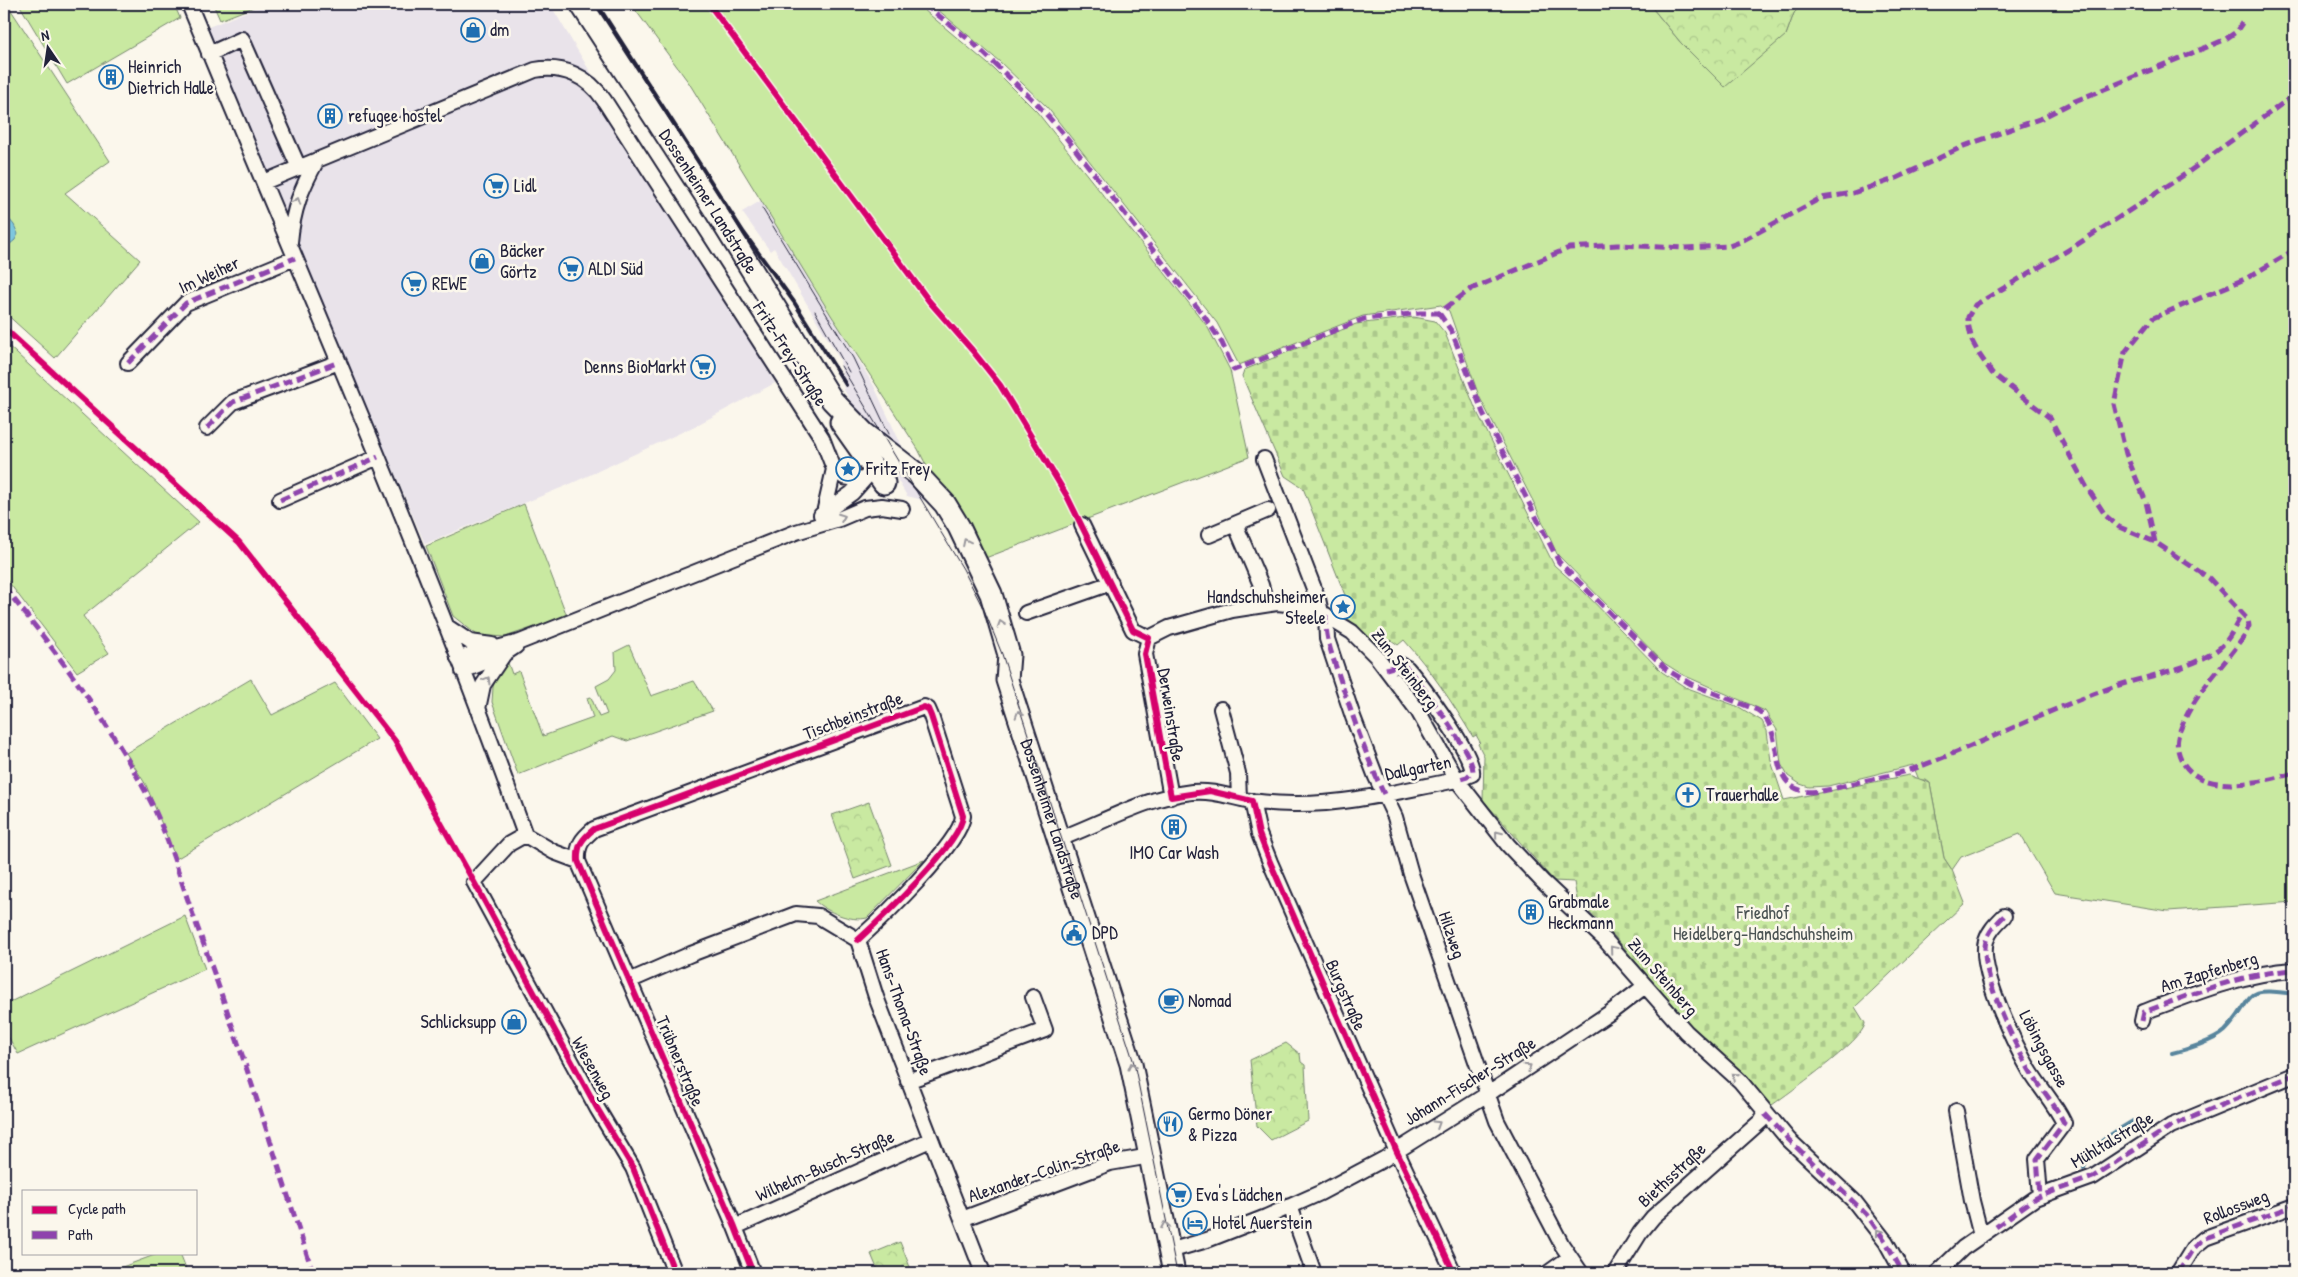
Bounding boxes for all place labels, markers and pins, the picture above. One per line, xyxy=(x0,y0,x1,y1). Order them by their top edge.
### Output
shop icon: dm xyxy=(460,17,486,43)
place label: dm xyxy=(490,17,509,42)
place label: Heinrich Dietrich Halle xyxy=(128,54,214,100)
building icon: Heinrich Dietrich Halle xyxy=(98,64,124,90)
building icon: refugee hostel xyxy=(317,103,343,129)
place label: refugee hostel xyxy=(348,103,442,128)
supermarket icon: Lidl xyxy=(483,173,509,199)
place label: Lidl xyxy=(514,173,537,198)
place label: Bäcker Görtz xyxy=(500,238,545,284)
shop icon: Bäcker Görtz xyxy=(469,248,495,274)
supermarket icon: ALDI Süd xyxy=(558,256,584,282)
place label: ALDI Süd xyxy=(588,256,643,281)
supermarket icon: REWE xyxy=(401,271,427,297)
place label: REWE xyxy=(432,271,467,296)
place label: Denns BioMarkt xyxy=(584,354,687,379)
supermarket icon: Denns BioMarkt xyxy=(690,354,716,380)
place icon: Fritz Frey xyxy=(835,456,861,482)
place label: Fritz Frey xyxy=(865,456,931,481)
place label: Handschuhsheimer Steele xyxy=(1207,584,1326,630)
place icon: Handschuhsheimer Steele xyxy=(1330,594,1356,620)
church icon: Trauerhalle xyxy=(1675,782,1701,808)
place label: Trauerhalle xyxy=(1706,782,1779,807)
building icon: IMO Car Wash xyxy=(1161,814,1187,840)
place label: IMO Car Wash xyxy=(1129,840,1219,865)
place label: Grabmale Heckmann xyxy=(1548,889,1614,935)
building icon: Grabmale Heckmann xyxy=(1518,899,1544,925)
public building icon: DPD xyxy=(1061,920,1087,946)
place label: DPD xyxy=(1092,920,1118,945)
cafe icon: Nomad xyxy=(1158,988,1184,1014)
place label: Nomad xyxy=(1188,988,1231,1013)
place label: Schlicksupp xyxy=(420,1009,496,1034)
shop icon: Schlicksupp xyxy=(501,1009,527,1035)
place label: Germo Döner & Pizza xyxy=(1188,1101,1272,1147)
restaurant icon: Germo Döner & Pizza xyxy=(1157,1111,1183,1137)
supermarket icon: Eva's Lädchen xyxy=(1166,1182,1192,1208)
place label: Eva's Lädchen xyxy=(1196,1182,1283,1207)
hotel icon: Hotel Auerstein xyxy=(1182,1210,1208,1236)
place label: Hotel Auerstein xyxy=(1212,1210,1313,1235)

